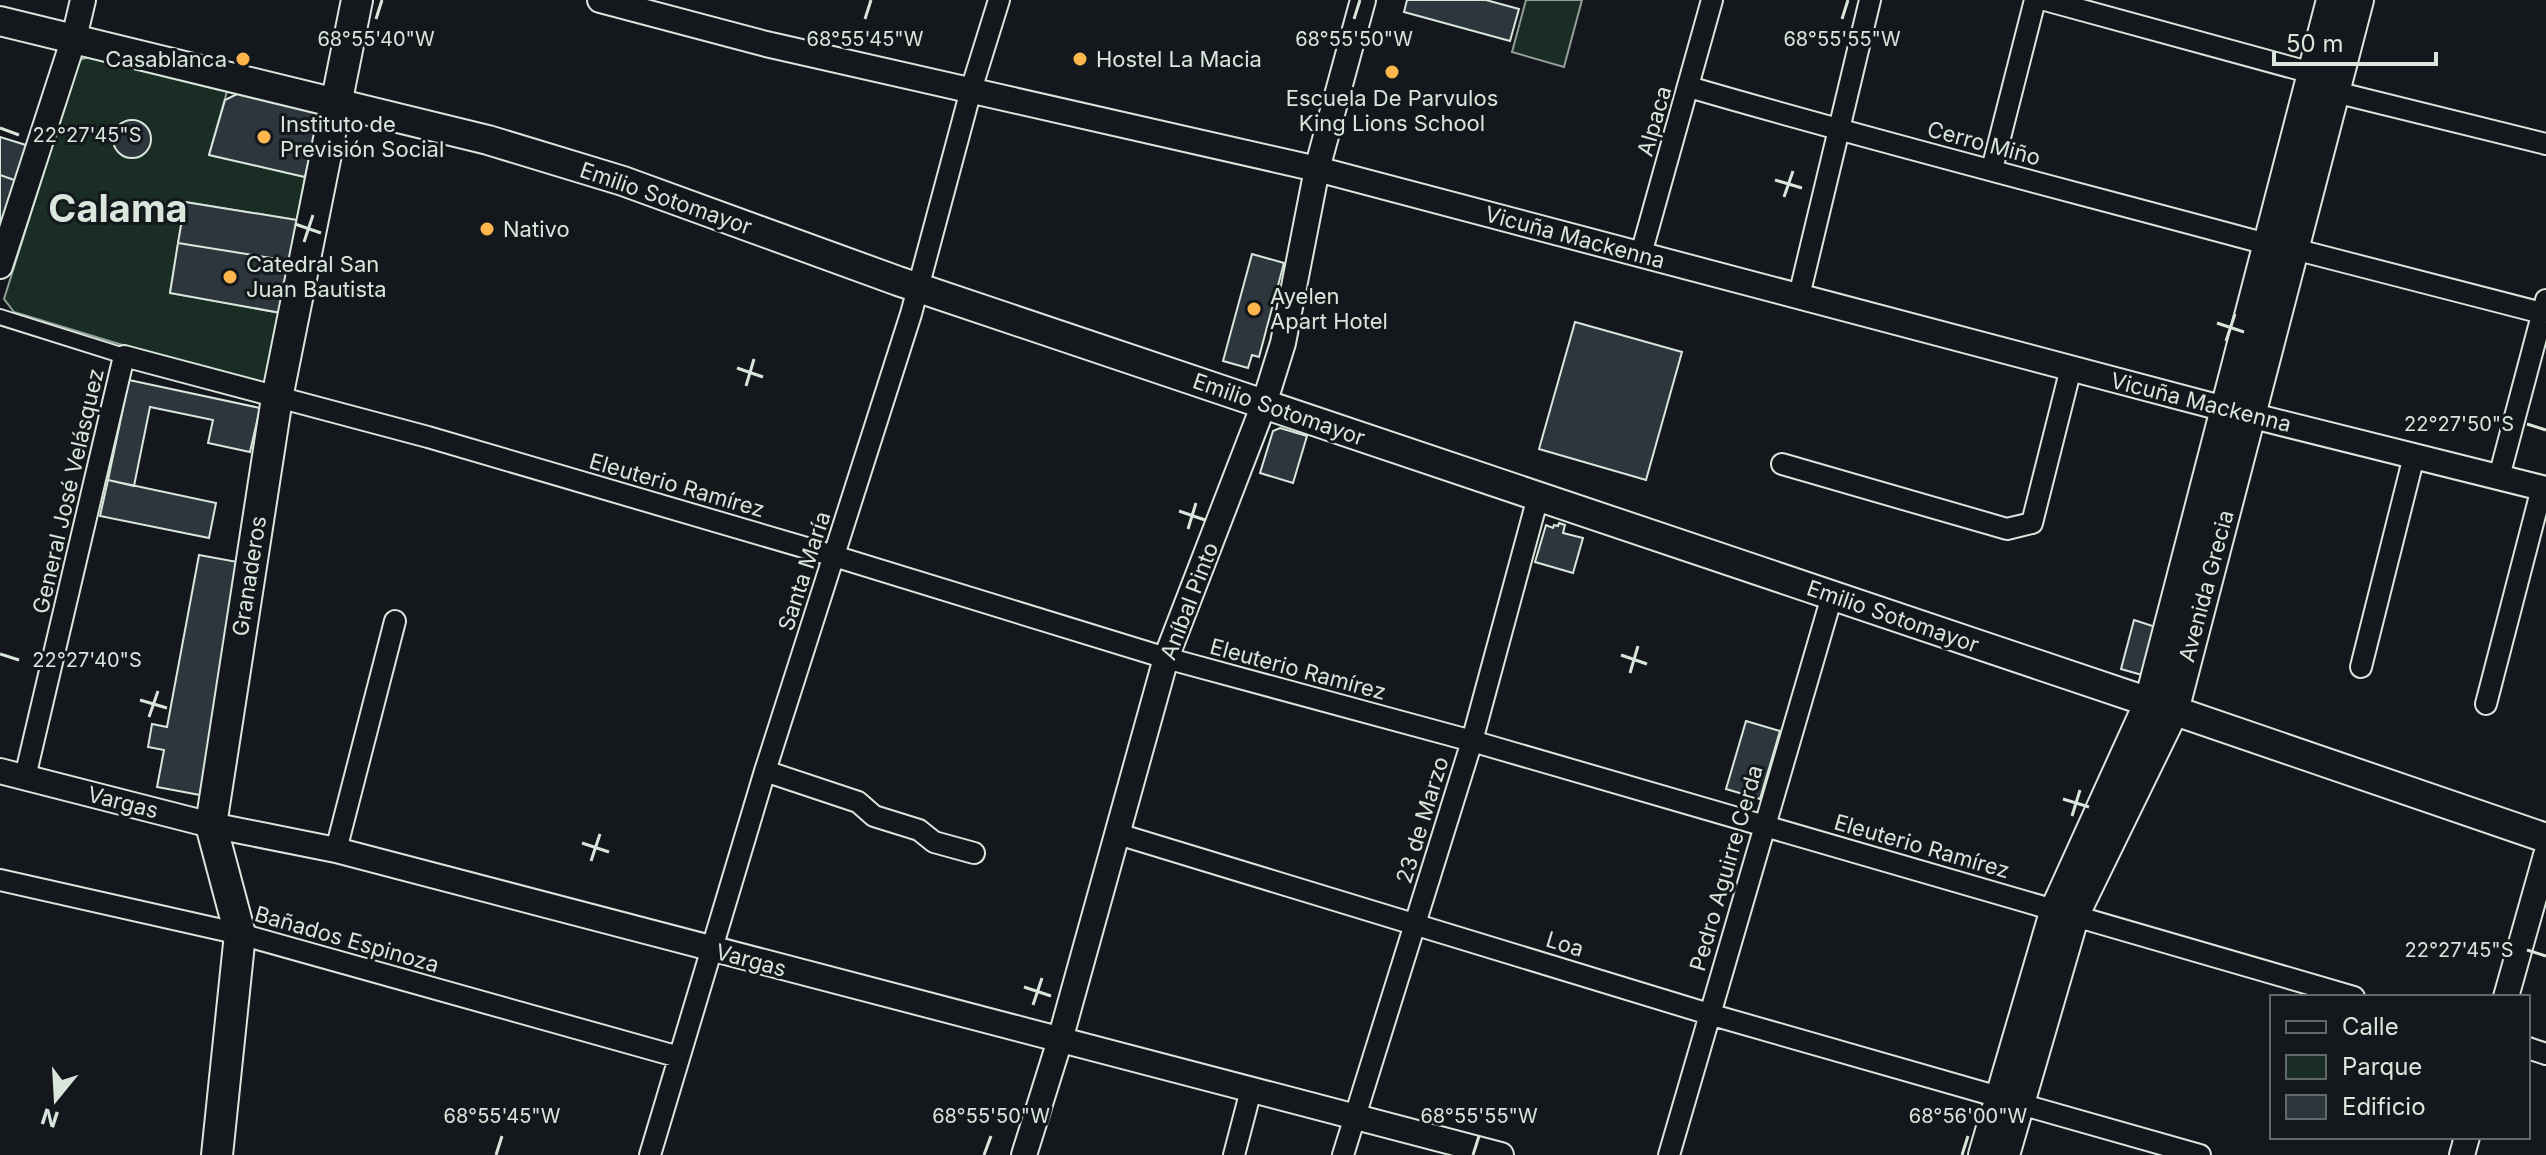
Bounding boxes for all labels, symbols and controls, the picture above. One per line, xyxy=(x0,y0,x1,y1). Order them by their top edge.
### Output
scale bar xyxy=(2274,16,2436,66)
text: 68°55'40"W xyxy=(317,27,435,51)
text: 68°55'45"W xyxy=(807,27,924,51)
text: 68°55'50"W xyxy=(1295,27,1413,51)
text: 68°55'55"W xyxy=(1783,27,1901,51)
text: 50 m xyxy=(2286,29,2344,58)
place label: Casablanca xyxy=(105,46,227,72)
place label: Hostel La Macia xyxy=(1096,46,1262,72)
marker: Casablanca xyxy=(234,50,252,68)
marker: Hostel La Macia xyxy=(1071,50,1089,68)
marker: Escuela De Parvulos King Lions School xyxy=(1383,63,1401,81)
street label: Alpaca xyxy=(1632,83,1676,159)
place label: Escuela De Parvulos King Lions School xyxy=(1286,85,1498,136)
place label: Instituto de Previsión Social xyxy=(280,111,444,162)
street label: Cerro Miño xyxy=(1925,115,2043,171)
text: 22°27'45"S xyxy=(33,123,142,147)
marker: Instituto de Previsión Social xyxy=(255,128,273,146)
street label: Emilio Sotomayor xyxy=(577,156,755,240)
district label: Calama xyxy=(48,185,188,231)
street label: Vicuña Mackenna xyxy=(1482,200,1668,274)
place label: Nativo xyxy=(503,216,570,242)
marker: Nativo xyxy=(478,220,496,238)
place label: Catedral San Juan Bautista xyxy=(246,251,387,302)
marker: Catedral San Juan Bautista xyxy=(221,268,239,286)
place label: Ayelen Apart Hotel xyxy=(1270,283,1388,334)
marker: Ayelen Apart Hotel xyxy=(1245,300,1263,318)
street label: General José Velásquez xyxy=(27,366,109,616)
street label: Emilio Sotomayor xyxy=(1190,367,1368,451)
street label: Vicuña Mackenna xyxy=(2108,367,2294,437)
text: 22°27'50"S xyxy=(2404,412,2514,436)
street label: Eleuterio Ramírez xyxy=(586,448,768,522)
street label: Avenida Grecia xyxy=(2173,507,2239,665)
street label: Santa María xyxy=(772,508,836,634)
street label: Granaderos xyxy=(227,514,271,638)
street label: Aníbal Pinto xyxy=(1155,539,1223,663)
street label: Emilio Sotomayor xyxy=(1804,574,1982,658)
street label: Eleuterio Ramírez xyxy=(1207,633,1389,705)
text: 22°27'40"S xyxy=(32,648,142,672)
street label: 23 de Marzo xyxy=(1390,753,1454,887)
street label: Pedro Aguirre Cerda xyxy=(1684,762,1768,974)
street label: Vargas xyxy=(85,781,161,823)
street label: Eleuterio Ramírez xyxy=(1831,809,2013,883)
street label: Bañados Espinoza xyxy=(252,900,442,978)
street label: Loa xyxy=(1543,926,1587,962)
street label: Vargas xyxy=(713,938,789,982)
text: 22°27'45"S xyxy=(2405,938,2514,962)
legend xyxy=(2270,995,2530,1139)
text: Calle xyxy=(2342,1012,2399,1041)
text: Parque xyxy=(2342,1052,2422,1081)
north arrow xyxy=(16,1059,96,1139)
text: Edificio xyxy=(2342,1092,2426,1121)
text: N xyxy=(38,1103,62,1133)
text: 68°55'45"W xyxy=(444,1104,561,1128)
text: 68°55'50"W xyxy=(932,1104,1050,1128)
text: 68°55'55"W xyxy=(1420,1104,1538,1128)
text: 68°56'00"W xyxy=(1909,1104,2027,1128)

